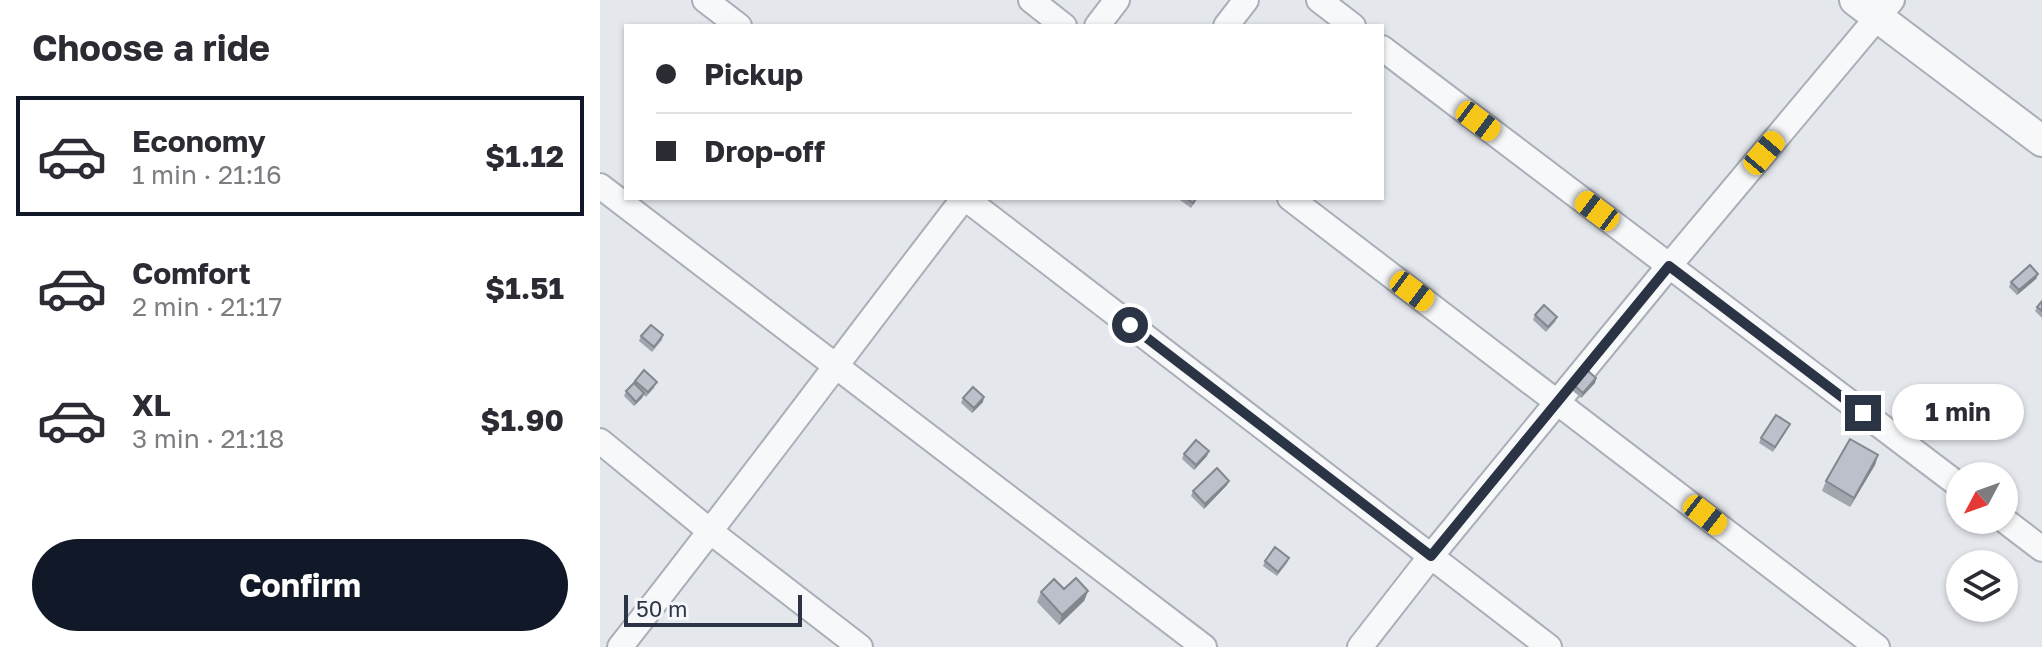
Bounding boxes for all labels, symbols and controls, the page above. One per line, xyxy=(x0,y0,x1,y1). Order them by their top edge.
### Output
text: Choose a ride xyxy=(32,26,270,69)
text: Pickup xyxy=(704,56,803,92)
car xyxy=(1452,97,1504,145)
icon: car xyxy=(36,120,108,192)
text: Economy xyxy=(132,123,266,159)
car xyxy=(1739,127,1789,179)
text: Drop-off xyxy=(704,133,825,169)
text: $1.12 xyxy=(485,138,564,174)
text: 1 min · 21:16 xyxy=(132,159,282,190)
car xyxy=(1571,187,1623,235)
icon: car xyxy=(36,252,108,324)
text: Comfort xyxy=(132,255,251,291)
car xyxy=(1386,267,1438,315)
text: $1.51 xyxy=(485,270,564,306)
text: 2 min · 21:17 xyxy=(132,291,282,322)
route start xyxy=(1112,307,1148,343)
icon: car xyxy=(36,384,108,456)
callout: 1 min xyxy=(1891,385,2023,441)
text: XL xyxy=(132,387,171,423)
route end xyxy=(1845,395,1881,431)
text: 1 min xyxy=(1925,396,1991,427)
text: $1.90 xyxy=(480,402,564,438)
text: 3 min · 21:18 xyxy=(132,423,284,454)
north arrow xyxy=(1946,462,2018,534)
map controls xyxy=(1946,462,2018,622)
car xyxy=(1679,491,1731,539)
button: Confirm xyxy=(32,539,568,631)
button: layers xyxy=(1946,550,2018,622)
scale bar xyxy=(624,591,802,627)
text: 50 m xyxy=(636,595,687,622)

